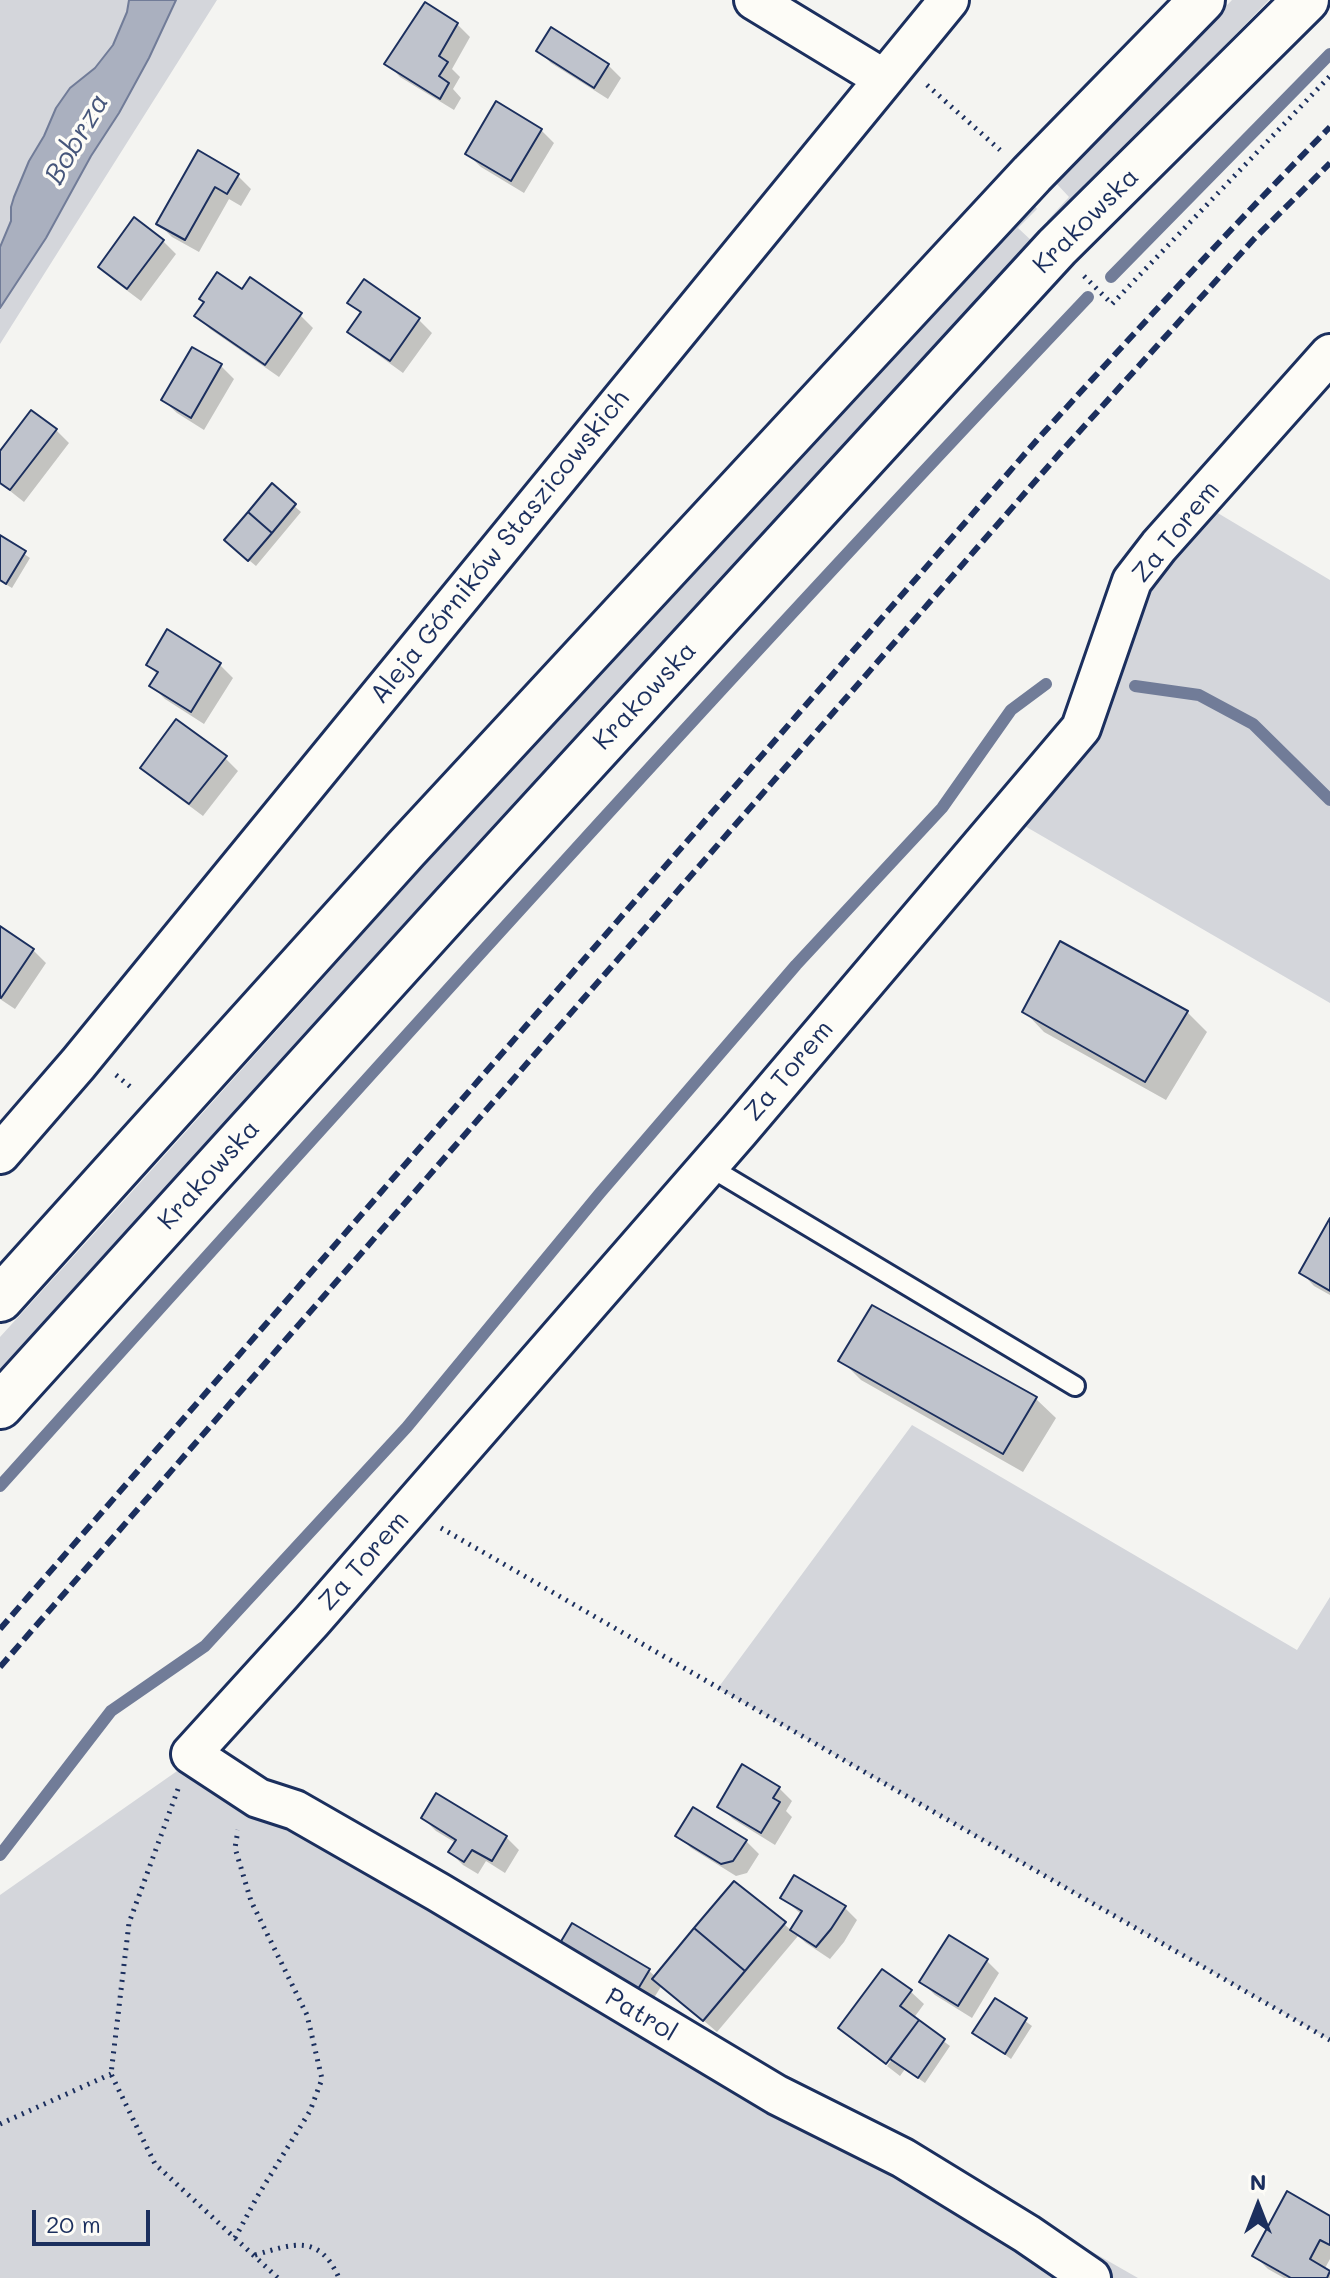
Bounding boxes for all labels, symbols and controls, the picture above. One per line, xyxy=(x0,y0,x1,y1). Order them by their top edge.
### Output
water label: Bobrza xyxy=(38,88,116,190)
street label: Krakowska xyxy=(1027,162,1145,280)
street label: Aleja Górników Staszicowskich xyxy=(364,384,636,710)
street label: Za Torem xyxy=(1126,475,1226,589)
street label: Krakowska xyxy=(587,635,703,757)
street label: Za Torem xyxy=(738,1014,840,1128)
street label: Krakowska xyxy=(152,1114,266,1236)
street label: Za Torem xyxy=(312,1505,416,1617)
street label: Patrol xyxy=(599,1981,683,2049)
north arrow xyxy=(1218,2166,1298,2246)
text: N xyxy=(1250,2167,1266,2196)
scale bar xyxy=(36,2194,154,2244)
text: 20 m xyxy=(46,2208,101,2239)

